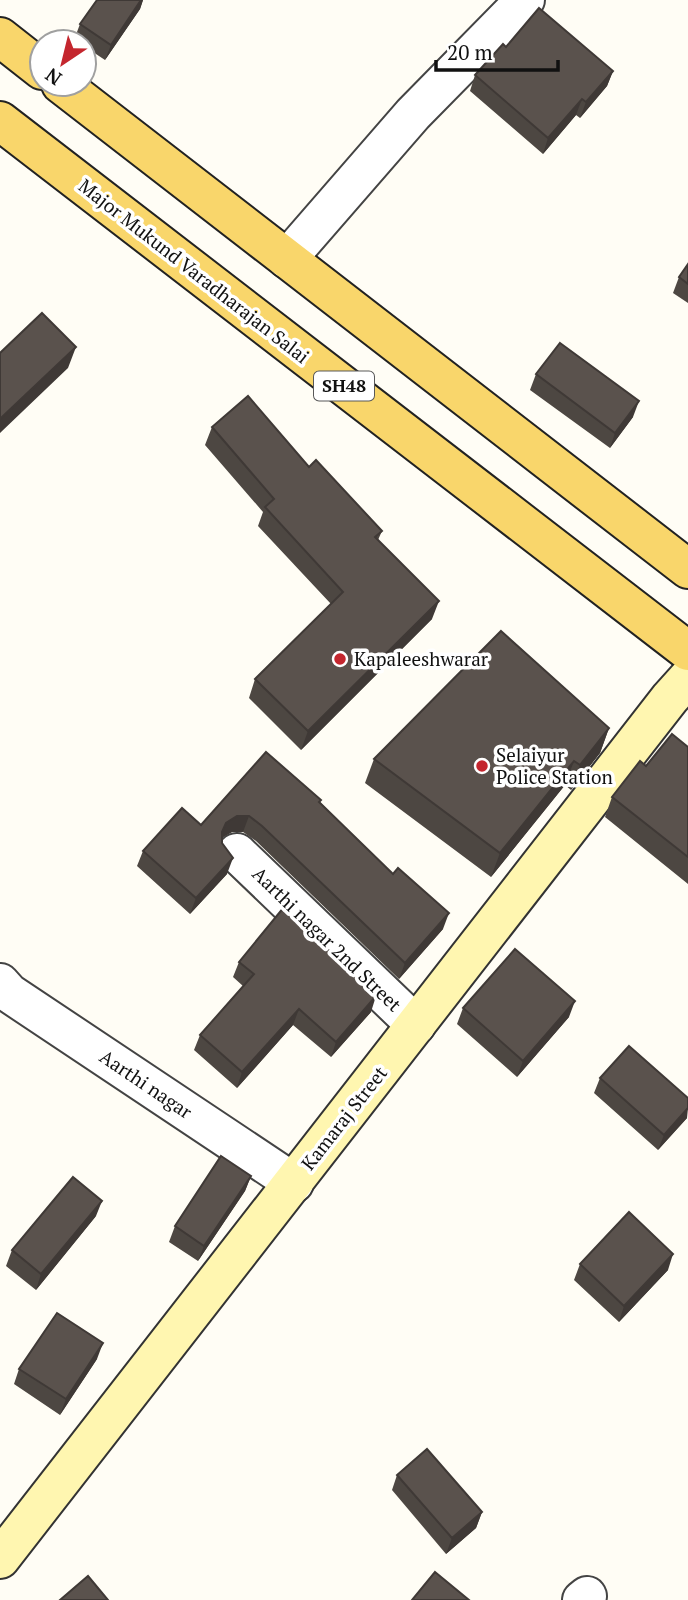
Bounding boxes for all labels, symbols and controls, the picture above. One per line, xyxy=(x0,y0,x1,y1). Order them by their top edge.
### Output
north arrow xyxy=(28,28,98,98)
scale bar xyxy=(436,28,558,72)
text: 20 m xyxy=(447,38,493,66)
text: N xyxy=(39,63,66,92)
street label: Major Mukund Varadharajan Salai xyxy=(74,173,315,368)
road number: SH48 xyxy=(314,372,374,400)
place label: Kapaleeshwarar xyxy=(354,646,489,671)
marker: Kapaleeshwarar xyxy=(332,651,348,667)
place label: Selaiyur Police Station xyxy=(496,742,613,789)
marker: Selaiyur Police Station xyxy=(474,758,490,774)
street label: Aarthi nagar 2nd Street xyxy=(247,861,407,1016)
street label: Aarthi nagar xyxy=(95,1044,198,1124)
street label: Kamaraj Street xyxy=(295,1061,392,1175)

